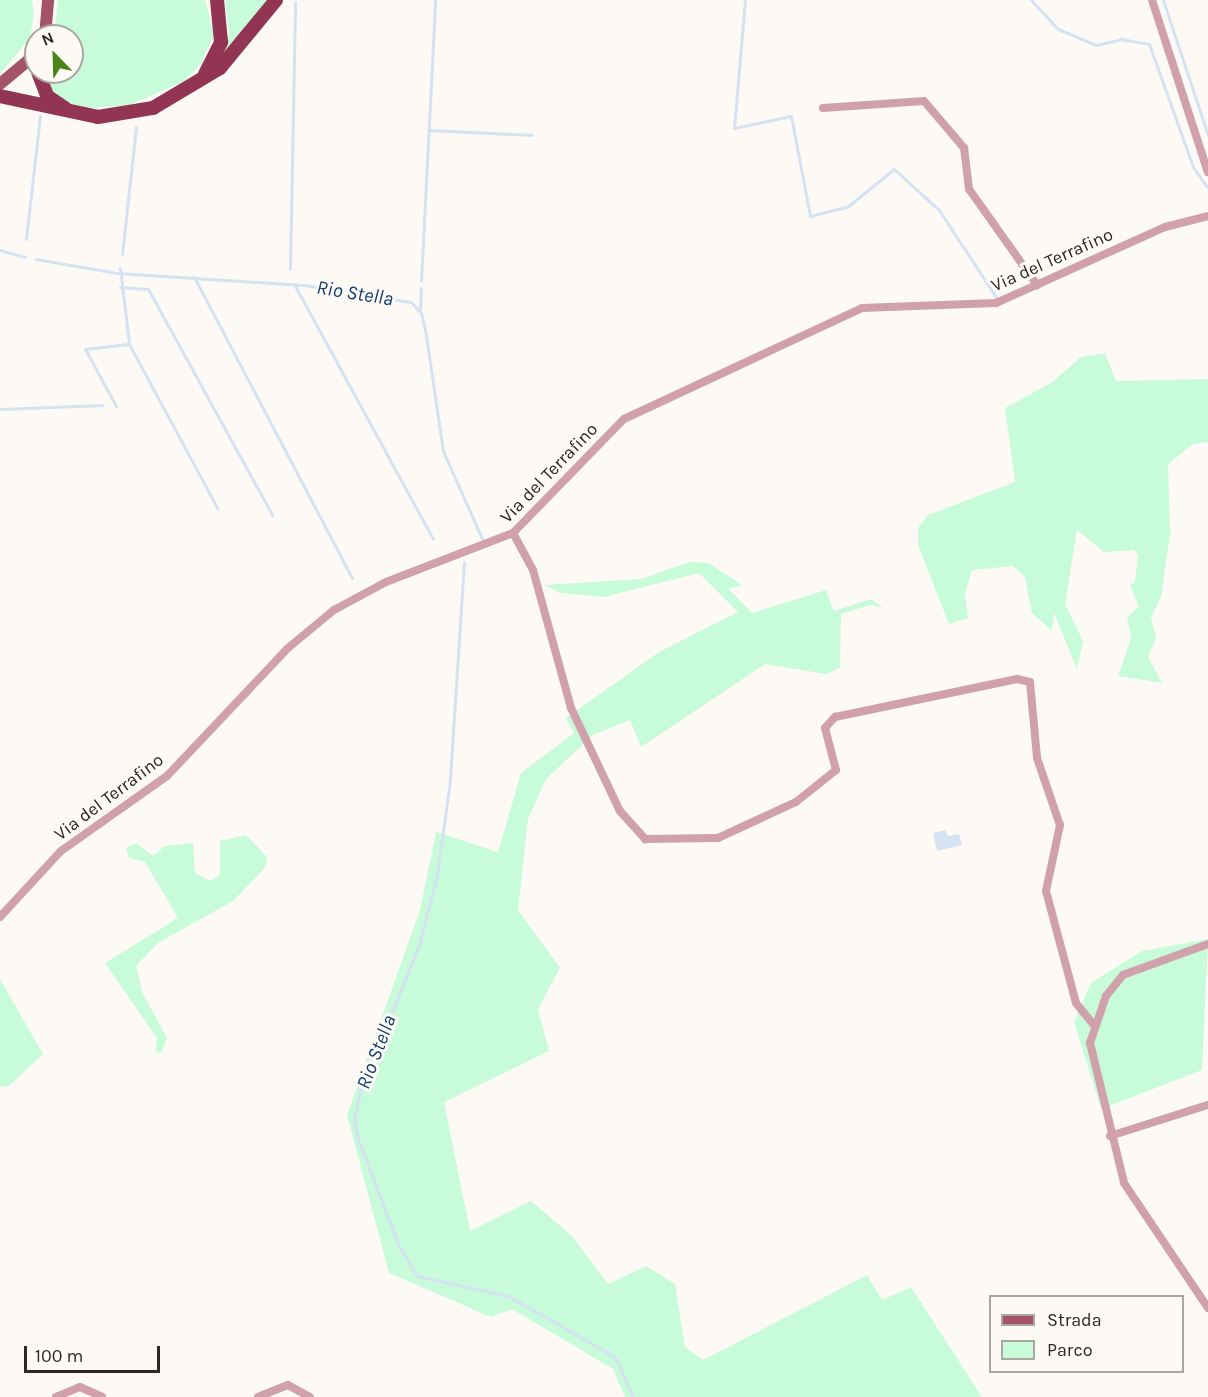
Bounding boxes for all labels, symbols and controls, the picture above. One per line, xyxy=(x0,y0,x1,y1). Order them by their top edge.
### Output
north arrow xyxy=(24,24,84,84)
text: N xyxy=(39,28,57,50)
street label: Via del Terrafino xyxy=(988,224,1116,296)
water label: Rio Stella xyxy=(315,275,395,311)
street label: Via del Terrafino xyxy=(496,418,602,528)
street label: Via del Terrafino xyxy=(50,749,168,845)
water label: Rio Stella xyxy=(351,1011,401,1093)
legend xyxy=(989,1295,1184,1373)
text: Strada xyxy=(1047,1309,1102,1331)
scale bar xyxy=(27,1334,164,1372)
text: Parco xyxy=(1047,1339,1093,1361)
text: 100 m xyxy=(35,1345,83,1367)

